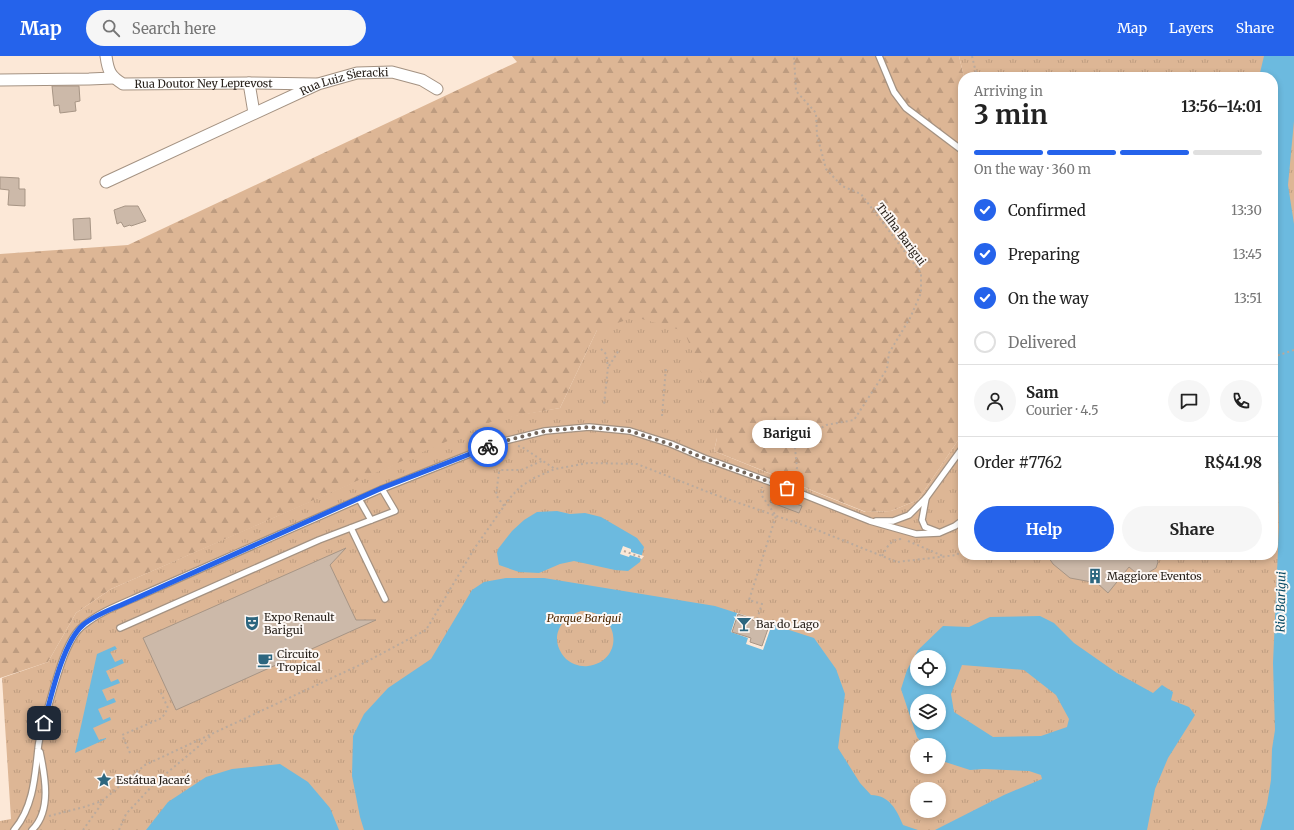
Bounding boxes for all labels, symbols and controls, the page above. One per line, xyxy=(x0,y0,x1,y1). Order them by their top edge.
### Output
search box xyxy=(86,10,366,46)
text: Map xyxy=(20,16,62,40)
icon: search xyxy=(100,17,122,39)
text: Search here xyxy=(132,19,216,38)
text: Map xyxy=(1117,19,1147,37)
text: Layers xyxy=(1169,19,1214,37)
text: Share xyxy=(1236,19,1274,37)
street label: Rua Luiz Sieracki xyxy=(298,65,389,98)
street label: Rua Doutor Ney Leprevost xyxy=(134,76,273,91)
text: Arriving in xyxy=(974,83,1043,100)
text: 13:56–14:01 xyxy=(1181,97,1262,116)
text: 3 min xyxy=(974,98,1048,131)
text: On the way · 360 m xyxy=(974,161,1091,178)
icon: check xyxy=(974,199,996,221)
street label: Trilha Barigui xyxy=(873,200,929,268)
text: Confirmed xyxy=(1008,201,1086,220)
text: 13:30 xyxy=(1231,202,1262,219)
icon: check xyxy=(974,243,996,265)
text: Preparing xyxy=(1008,245,1080,264)
text: 13:45 xyxy=(1233,246,1262,263)
icon: check xyxy=(974,287,996,309)
text: On the way xyxy=(1008,289,1089,308)
text: 13:51 xyxy=(1234,290,1262,307)
text: Delivered xyxy=(1008,333,1076,352)
button: person xyxy=(974,380,1016,422)
button: chat xyxy=(1168,380,1210,422)
button: phone xyxy=(1220,380,1262,422)
text: Sam xyxy=(1026,383,1059,402)
text: Courier · 4.5 xyxy=(1026,402,1099,419)
callout: Barigui xyxy=(752,420,822,448)
text: Barigui xyxy=(763,425,811,442)
courier xyxy=(468,427,508,467)
icon: bike xyxy=(477,436,499,458)
text: Order #7762 xyxy=(974,453,1062,472)
text: R$41.98 xyxy=(1204,453,1262,472)
pin xyxy=(770,471,804,505)
icon: bag xyxy=(776,477,798,499)
button: Help xyxy=(974,506,1114,552)
button: Share xyxy=(1122,506,1262,552)
building icon: Maggiore Eventos xyxy=(1086,567,1104,585)
place label: Maggiore Eventos xyxy=(1107,569,1202,583)
water label: Rio Barigui xyxy=(1272,571,1289,633)
place label: Expo Renault Barigui xyxy=(264,610,335,637)
park label: Parque Barigui xyxy=(547,611,621,625)
theatre icon: Expo Renault Barigui xyxy=(243,614,261,632)
bar icon: Bar do Lago xyxy=(735,615,753,633)
place label: Bar do Lago xyxy=(756,617,819,631)
place label: Circuito Tropical xyxy=(277,647,321,674)
map controls xyxy=(910,650,946,818)
button: locate xyxy=(910,650,946,686)
cafe icon: Circuito Tropical xyxy=(256,651,274,669)
button: layers xyxy=(910,694,946,730)
pin xyxy=(27,706,61,740)
icon: home xyxy=(33,712,55,734)
button: + xyxy=(910,738,946,774)
place icon: Estátua Jacaré xyxy=(95,771,113,789)
place label: Estátua Jacaré xyxy=(116,773,190,787)
button: − xyxy=(910,782,946,818)

